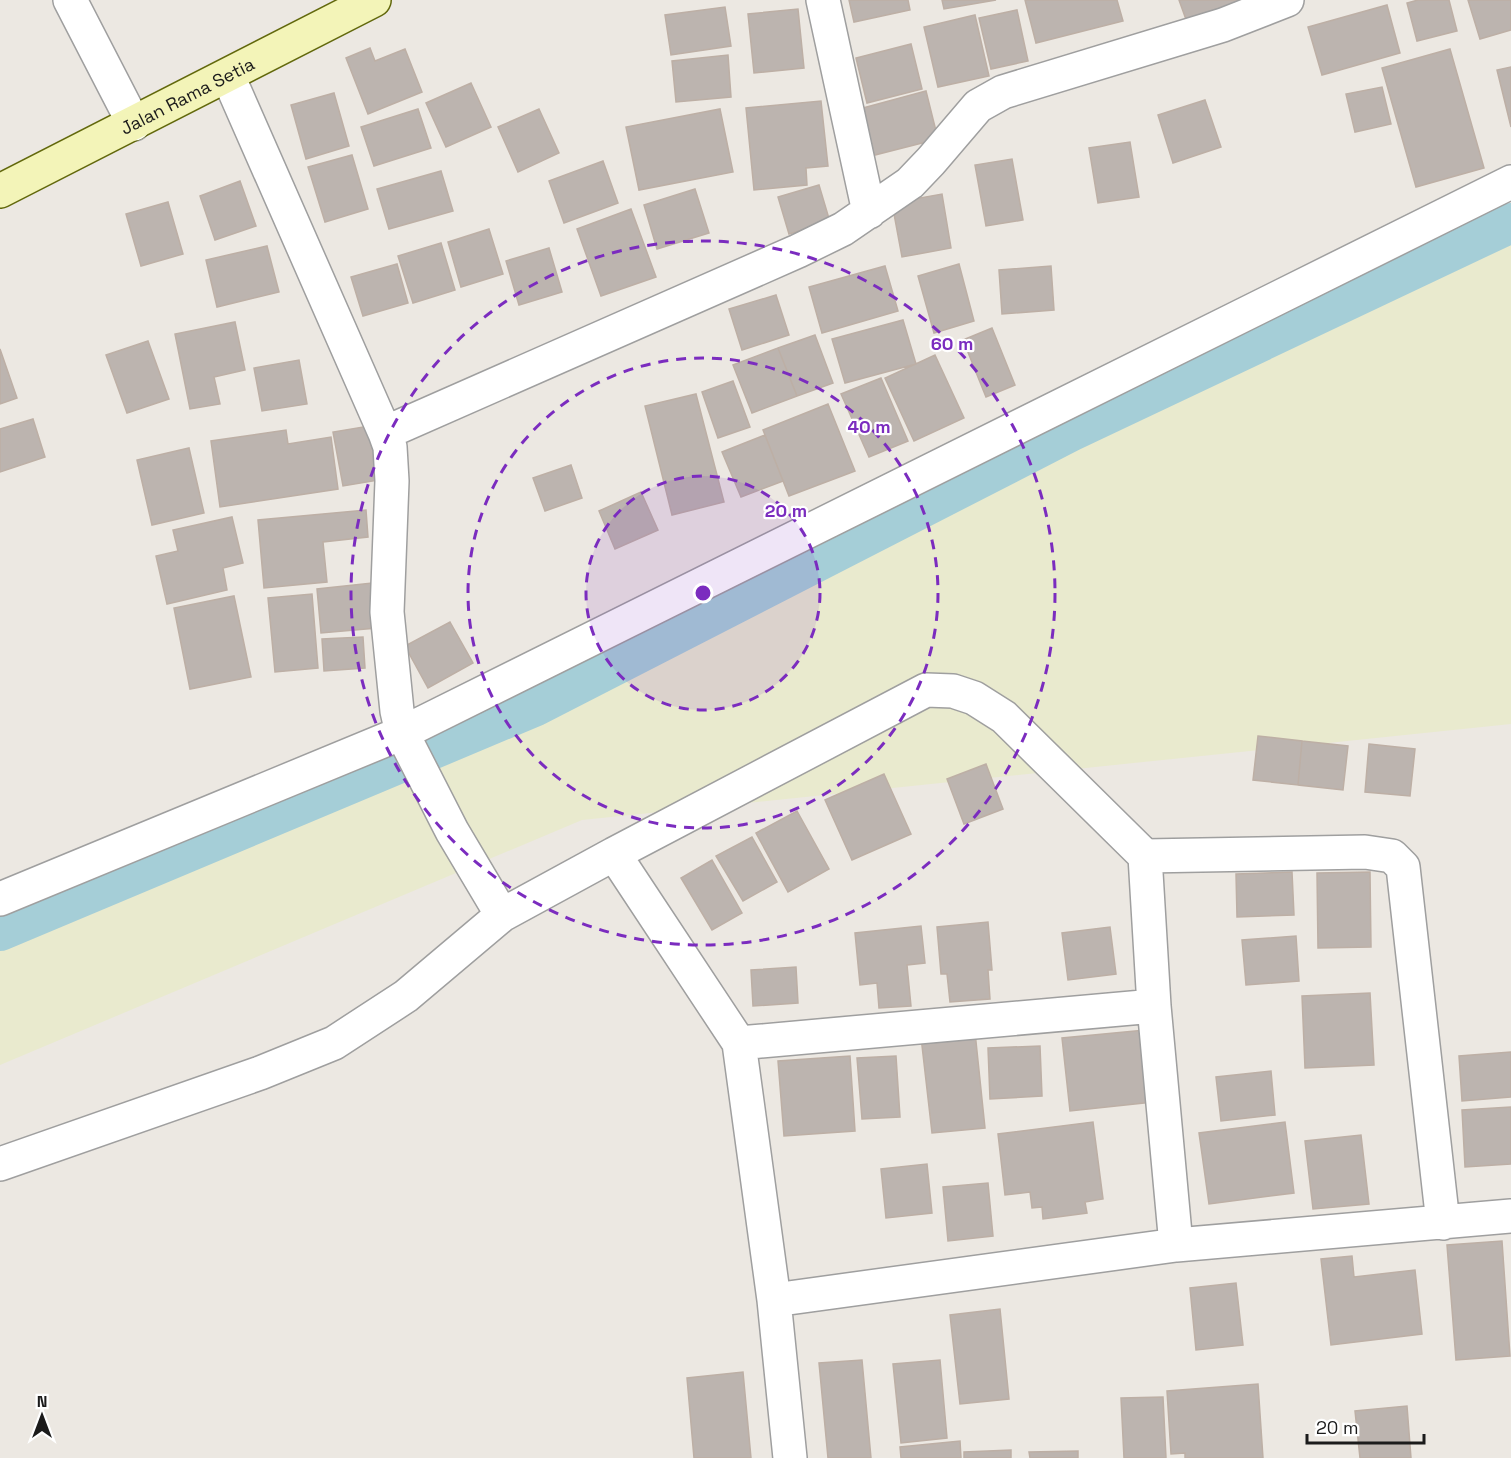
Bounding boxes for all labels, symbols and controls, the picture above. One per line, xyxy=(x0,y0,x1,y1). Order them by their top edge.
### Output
street label: Jalan Rama Setia xyxy=(116,52,258,139)
text: 60 m xyxy=(931,332,973,355)
text: 40 m xyxy=(847,415,891,438)
text: 20 m xyxy=(765,499,807,522)
centre of rings xyxy=(693,583,713,603)
north arrow xyxy=(12,1386,72,1446)
text: N xyxy=(37,1391,47,1412)
scale bar xyxy=(1307,1407,1424,1445)
text: 20 m xyxy=(1316,1416,1359,1439)

